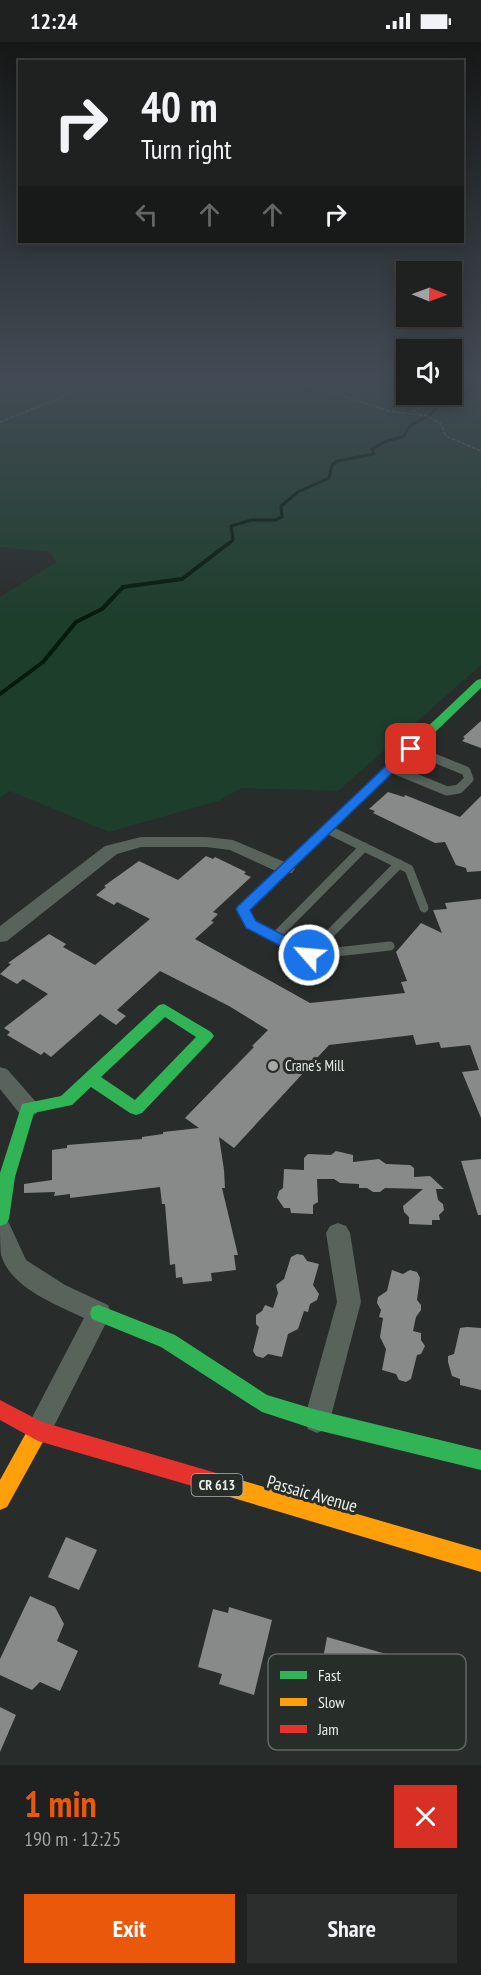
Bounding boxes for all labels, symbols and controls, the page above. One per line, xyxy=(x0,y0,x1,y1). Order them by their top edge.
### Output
text: 12:24 xyxy=(30,7,78,35)
text: 40 m xyxy=(141,79,218,134)
icon: right xyxy=(42,84,120,162)
text: Turn right xyxy=(141,132,232,166)
icon: left xyxy=(130,198,163,231)
icon: ahead xyxy=(193,198,226,231)
icon: ahead xyxy=(256,198,289,231)
icon: right xyxy=(319,198,352,231)
north arrow xyxy=(396,261,462,327)
map controls xyxy=(396,261,462,405)
button: sound xyxy=(396,339,462,405)
pin xyxy=(385,723,436,774)
icon: arrive xyxy=(394,732,427,765)
position arrow xyxy=(277,923,341,987)
place label: Crane's Mill xyxy=(285,1056,345,1075)
marker: Crane's Mill xyxy=(266,1059,280,1073)
street label: Passaic Avenue xyxy=(264,1470,360,1517)
road number: CR 613 xyxy=(192,1474,242,1496)
legend xyxy=(268,1654,466,1750)
text: Fast xyxy=(318,1665,341,1685)
text: Slow xyxy=(318,1692,345,1712)
text: Jam xyxy=(317,1719,339,1739)
text: 1 min xyxy=(24,1780,97,1827)
button: close xyxy=(394,1785,457,1848)
text: 190 m · 12:25 xyxy=(24,1826,121,1852)
button: Exit xyxy=(24,1894,235,1963)
button: Share xyxy=(247,1894,457,1963)

